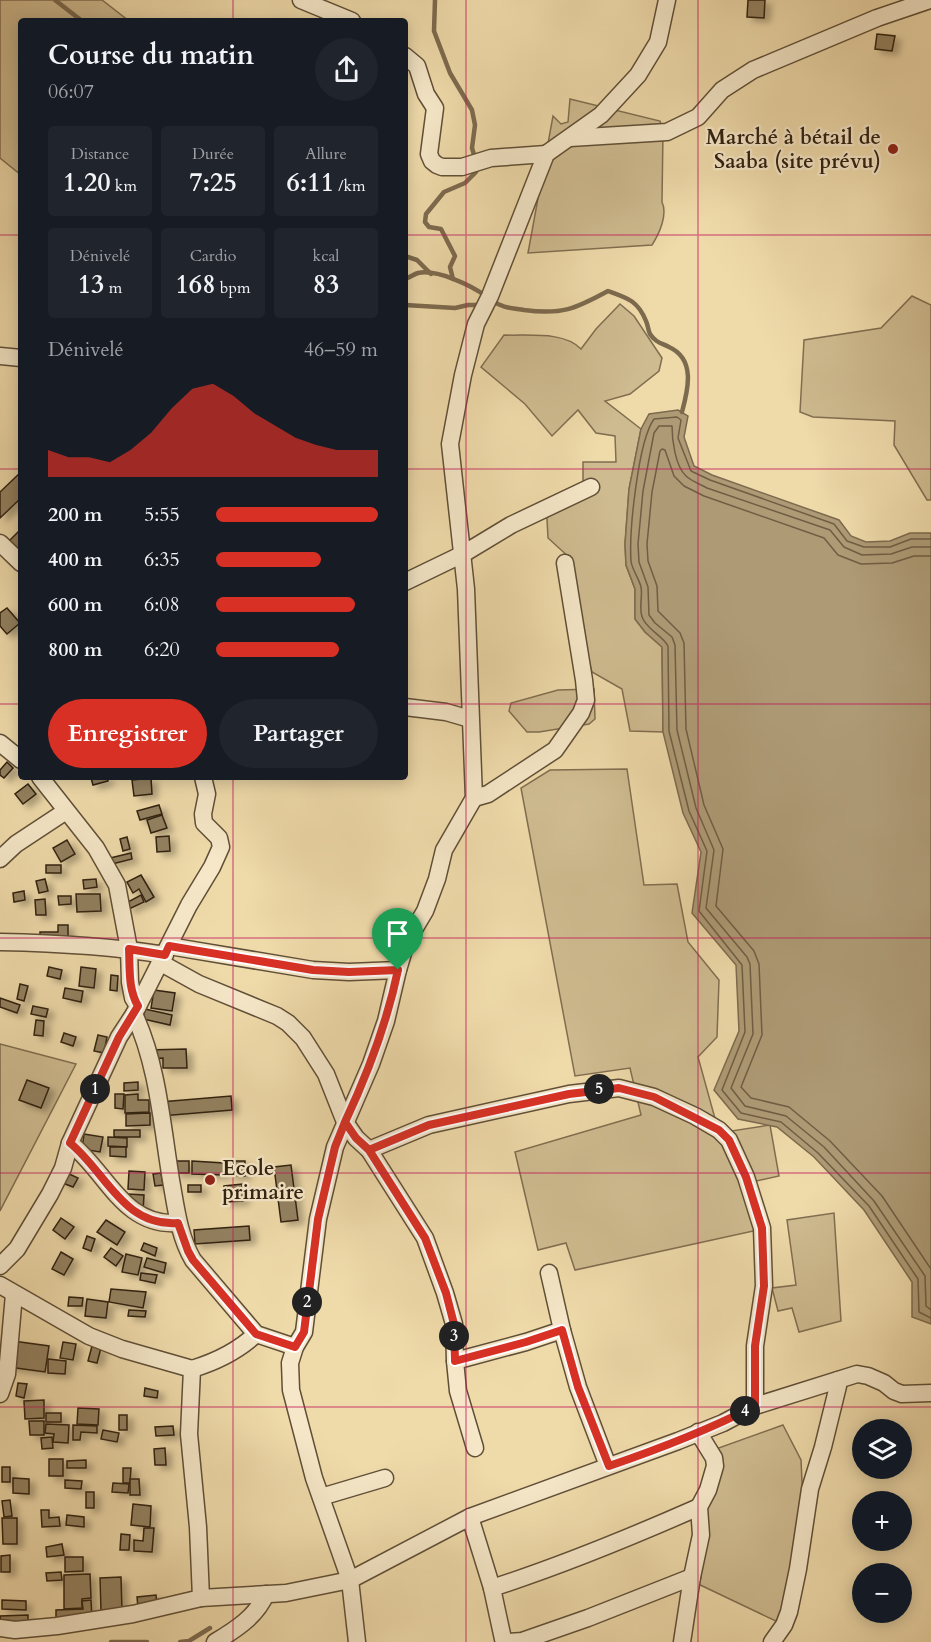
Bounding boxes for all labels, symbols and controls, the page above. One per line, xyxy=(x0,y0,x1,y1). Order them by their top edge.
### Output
text: Course du matin xyxy=(48,37,254,74)
button: share xyxy=(315,38,378,101)
text: 06:07 xyxy=(48,78,94,105)
place label: Marché à bétail de Saaba (site prévu) xyxy=(706,123,881,176)
marker: Marché à bétail de Saaba (site prévu) xyxy=(886,142,900,156)
text: Distance xyxy=(71,143,129,165)
text: Durée xyxy=(192,143,234,165)
text: Allure xyxy=(305,143,347,165)
text: 1.20 xyxy=(63,165,111,200)
text: 7:25 xyxy=(189,165,237,200)
text: 6:11 xyxy=(286,165,334,200)
text: km xyxy=(111,175,137,197)
text: /km xyxy=(334,175,366,197)
text: Dénivelé xyxy=(70,245,130,267)
text: Cardio xyxy=(190,245,236,267)
text: kcal xyxy=(313,245,339,267)
text: 13 xyxy=(78,267,104,302)
text: 168 xyxy=(176,267,216,302)
text: 83 xyxy=(313,267,339,302)
text: m xyxy=(104,277,122,299)
text: bpm xyxy=(216,277,250,299)
text: Dénivelé xyxy=(48,336,124,363)
text: 46–59 m xyxy=(304,336,378,363)
text: 200 m xyxy=(48,501,103,528)
text: 5:55 xyxy=(144,501,180,528)
text: 400 m xyxy=(48,546,103,573)
text: 6:35 xyxy=(144,546,180,573)
text: 600 m xyxy=(48,591,103,618)
text: 6:08 xyxy=(144,591,180,618)
text: 800 m xyxy=(48,636,103,663)
text: 6:20 xyxy=(144,636,180,663)
button: Enregistrer xyxy=(48,699,207,768)
button: Partager xyxy=(219,699,378,768)
pin xyxy=(372,908,423,970)
icon: arrive xyxy=(381,917,414,950)
pin: 1 xyxy=(80,1074,110,1104)
pin: 5 xyxy=(584,1074,614,1104)
text: 1 xyxy=(91,1078,99,1100)
text: 5 xyxy=(595,1078,603,1100)
place label: Ecole primaire xyxy=(222,1154,304,1207)
marker: Ecole primaire xyxy=(203,1173,217,1187)
pin: 2 xyxy=(292,1287,322,1317)
text: 2 xyxy=(303,1291,311,1313)
pin: 3 xyxy=(439,1321,469,1351)
text: 3 xyxy=(450,1325,458,1347)
pin: 4 xyxy=(730,1396,760,1426)
text: 4 xyxy=(741,1400,749,1422)
map controls xyxy=(852,1419,912,1623)
button: layers xyxy=(852,1419,912,1479)
button: + xyxy=(852,1491,912,1551)
button: − xyxy=(852,1563,912,1623)

